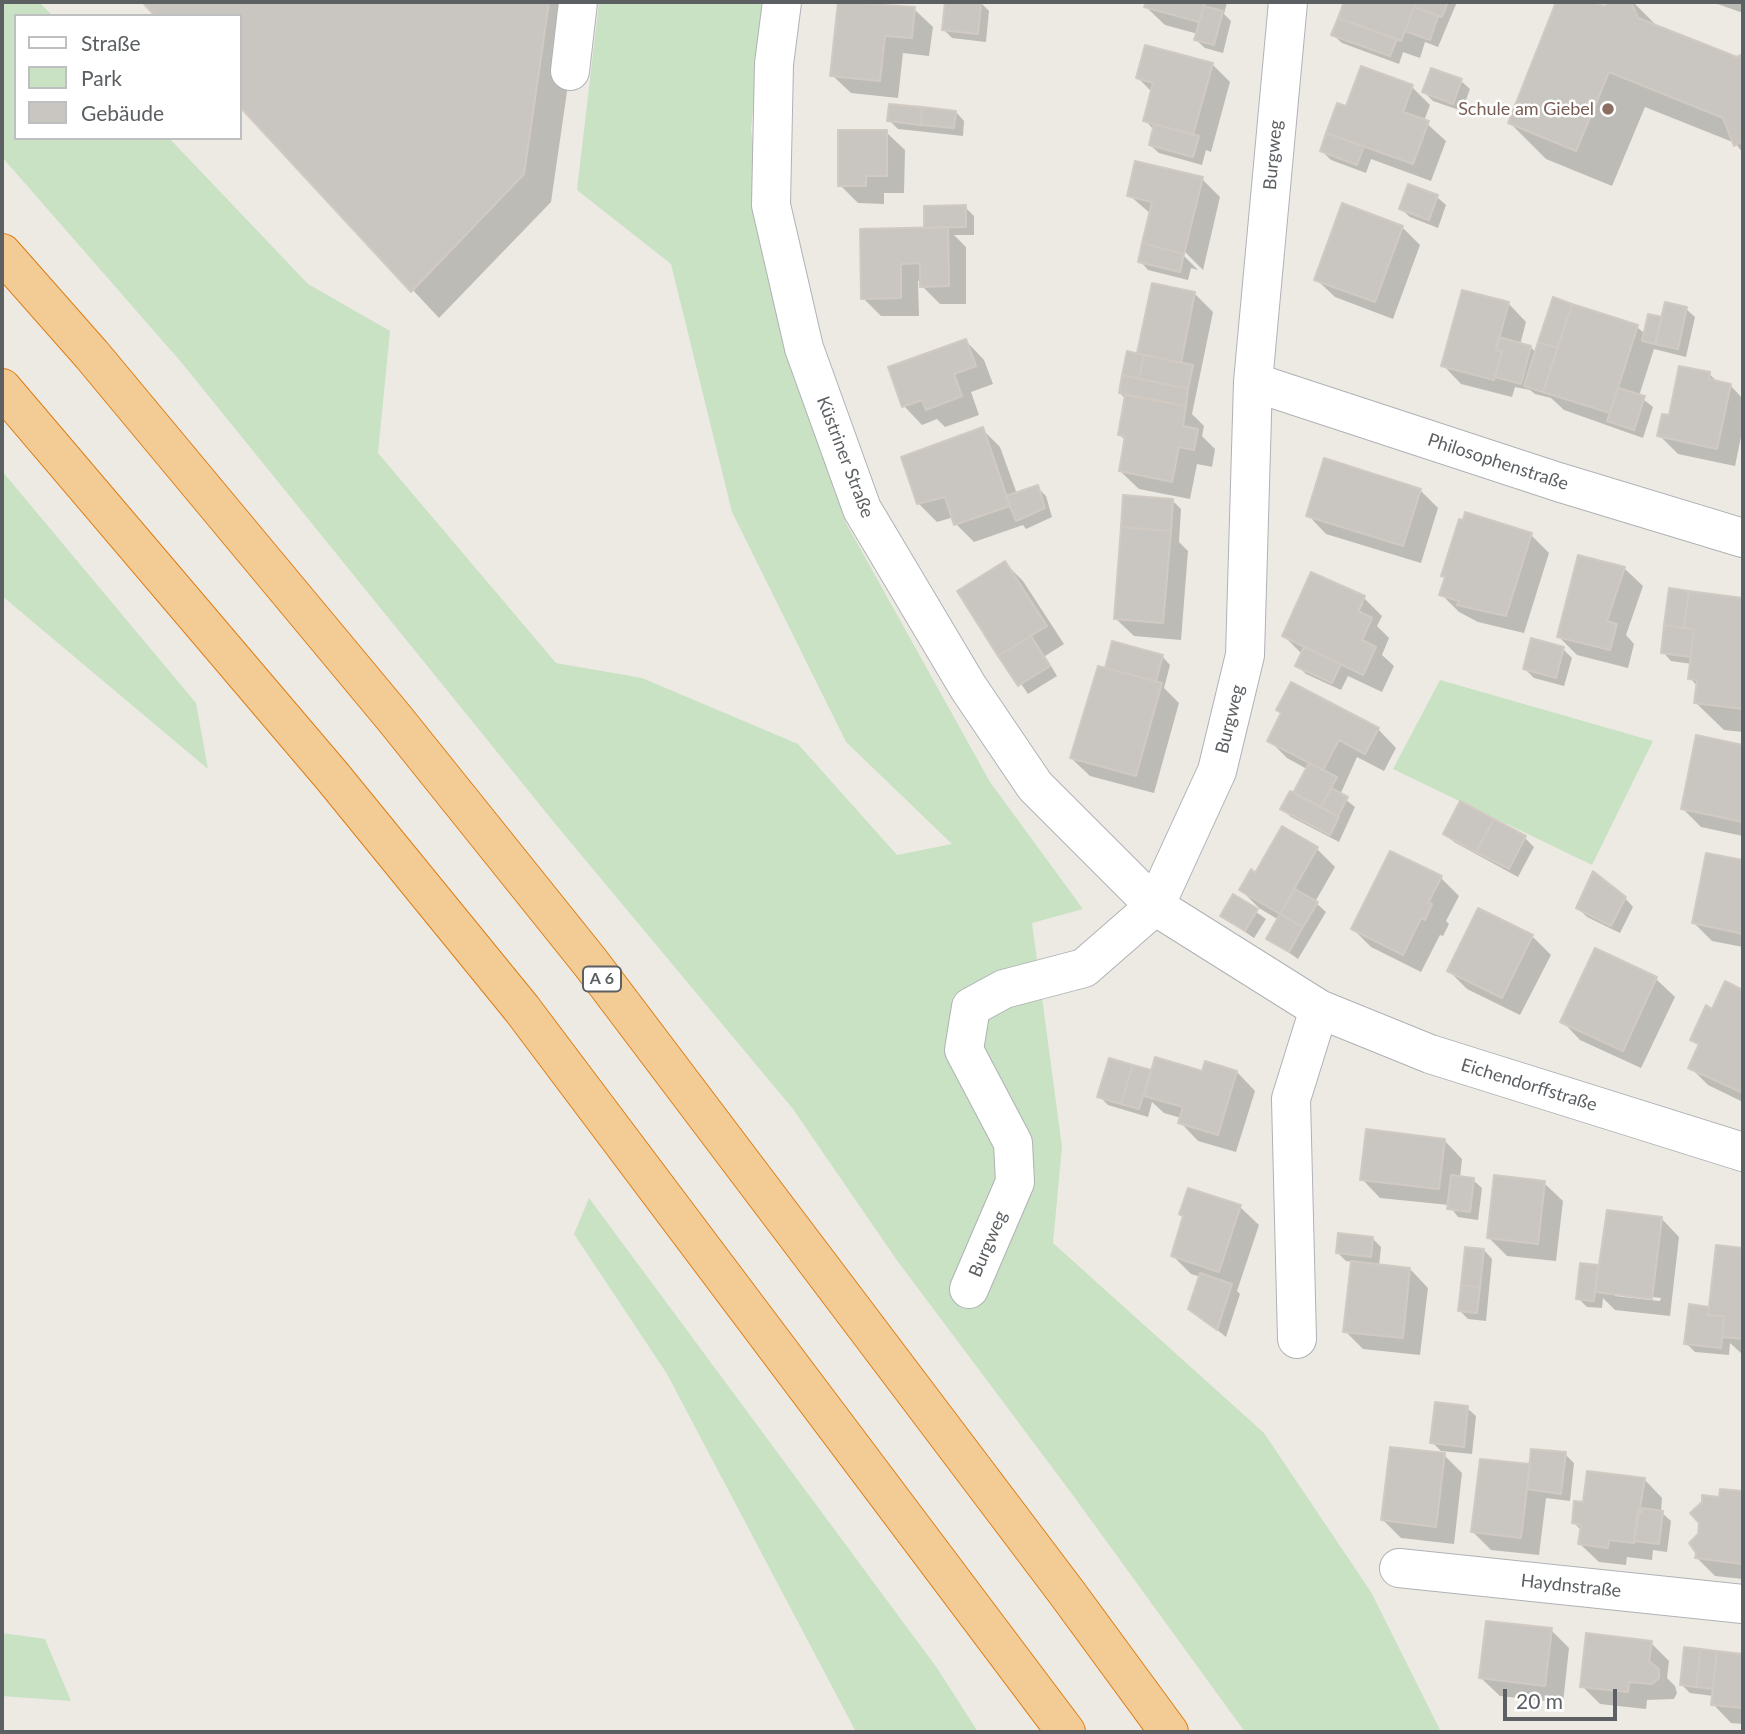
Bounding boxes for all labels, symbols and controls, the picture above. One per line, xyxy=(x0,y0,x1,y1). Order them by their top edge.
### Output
legend xyxy=(14,14,242,140)
text: Straße xyxy=(81,30,141,55)
text: Park xyxy=(81,65,122,90)
place label: Schule am Giebel xyxy=(1458,98,1594,120)
text: Gebäude xyxy=(81,100,164,125)
marker: Schule am Giebel xyxy=(1600,101,1616,117)
street label: Burgweg xyxy=(1259,119,1287,191)
street label: Küstriner Straße xyxy=(812,393,878,521)
street label: Philosophenstraße xyxy=(1425,429,1571,495)
street label: Burgweg xyxy=(1211,682,1249,756)
road number: A 6 xyxy=(583,967,621,992)
street label: Eichendorffstraße xyxy=(1458,1054,1600,1116)
street label: Burgweg xyxy=(964,1208,1012,1280)
street label: Haydnstraße xyxy=(1520,1570,1622,1602)
scale bar xyxy=(1507,1674,1621,1718)
text: 20 m xyxy=(1516,1688,1563,1713)

